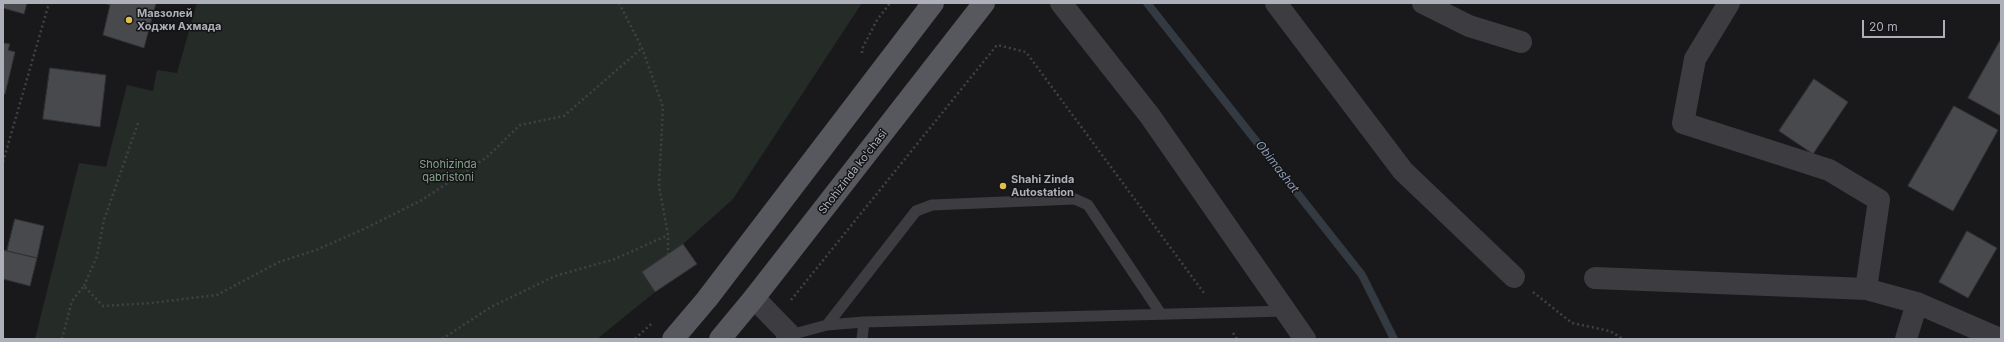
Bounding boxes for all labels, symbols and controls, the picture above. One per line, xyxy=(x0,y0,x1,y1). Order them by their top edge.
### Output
place label: Мавзолей Ходжи Ахмада xyxy=(137,7,222,33)
scale bar xyxy=(1864,12,1947,38)
marker: Мавзолей Ходжи Ахмада xyxy=(124,15,134,25)
text: 20 m xyxy=(1869,19,1898,34)
street label: Shohizinda ko'chasi xyxy=(816,127,890,217)
water label: Obimashat xyxy=(1252,138,1302,196)
park label: Shohizinda qabristoni xyxy=(419,158,477,184)
place label: Shahi Zinda Autostation xyxy=(1011,173,1074,199)
marker: Shahi Zinda Autostation xyxy=(998,181,1008,191)

